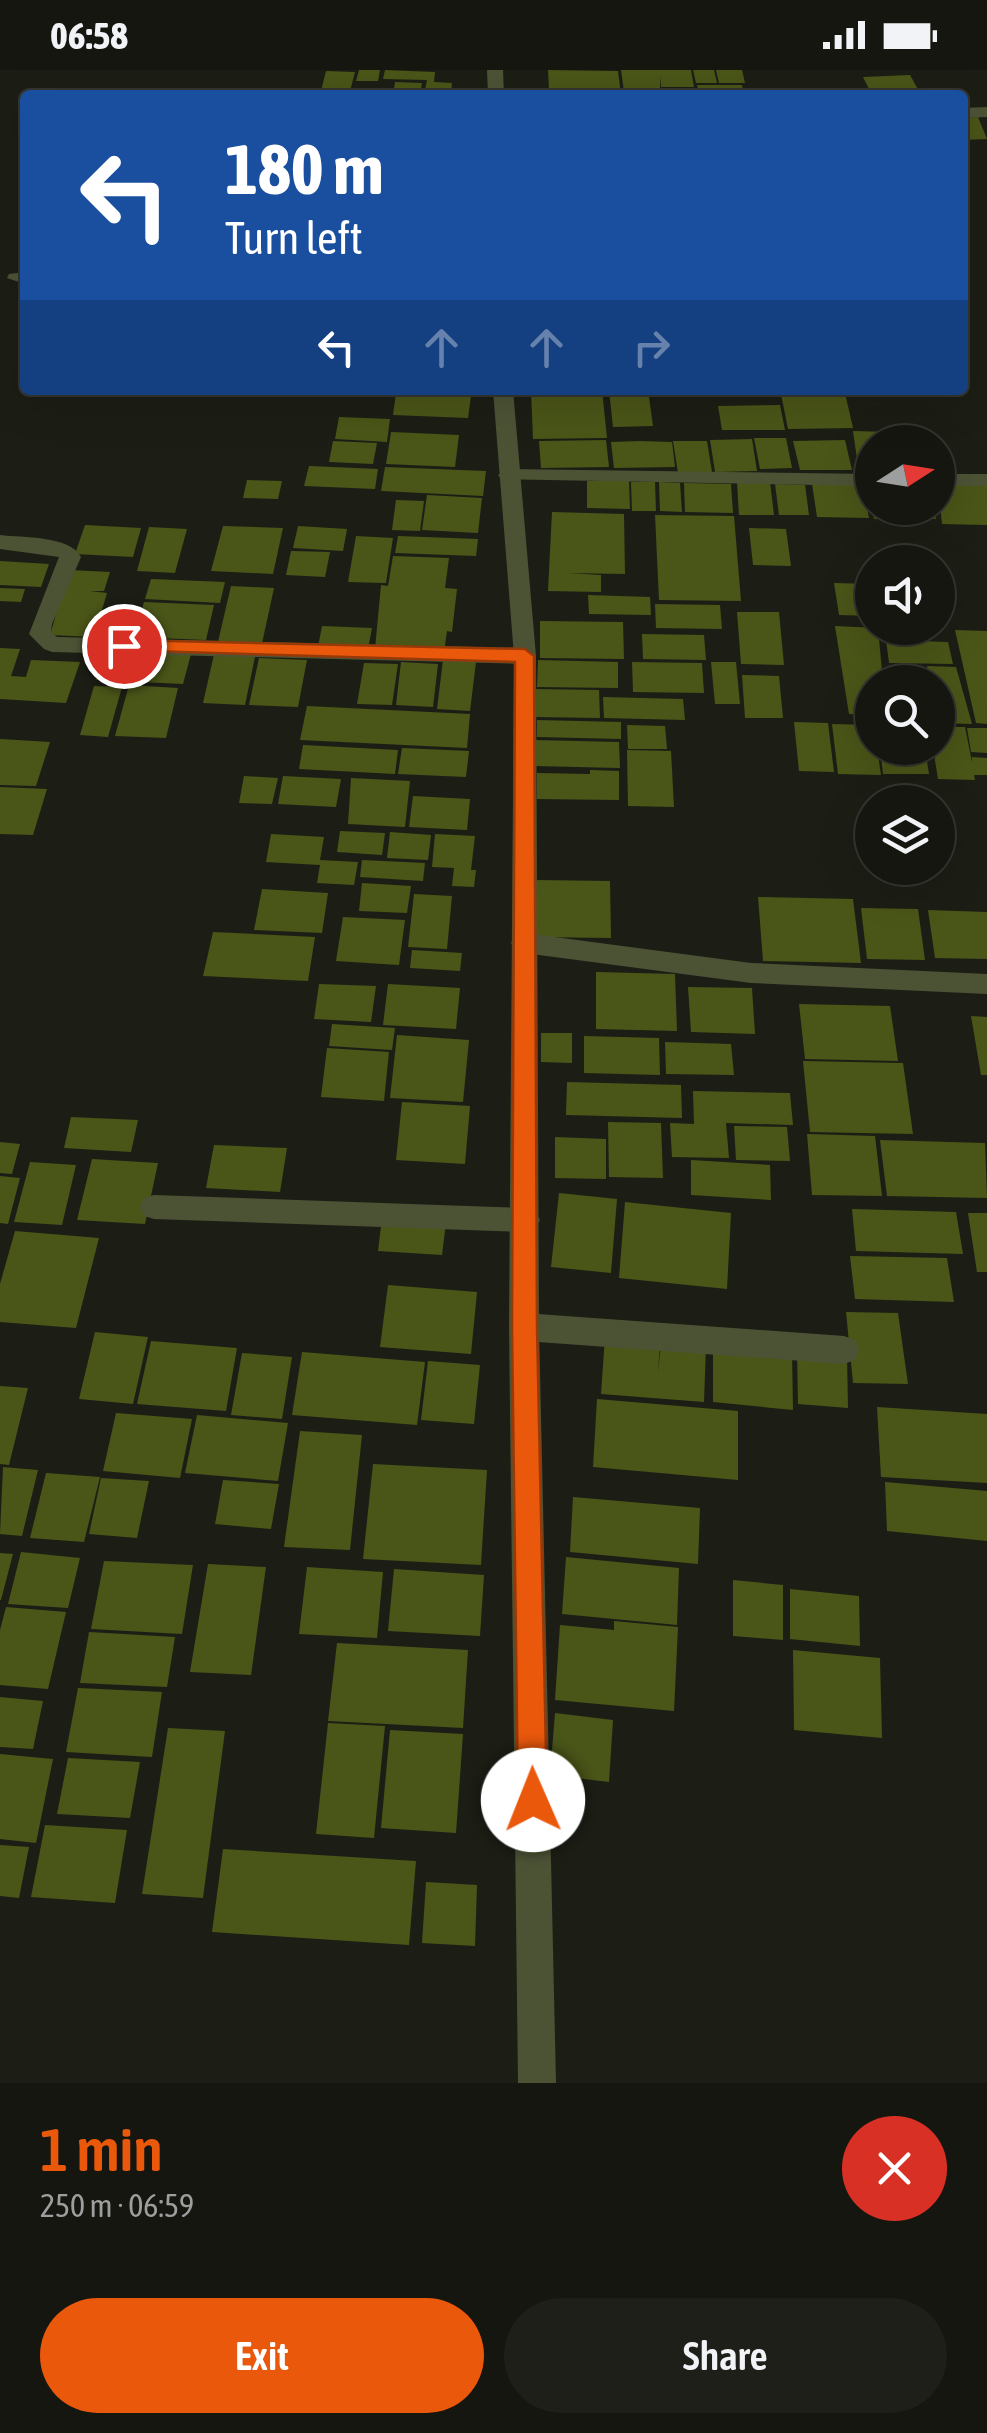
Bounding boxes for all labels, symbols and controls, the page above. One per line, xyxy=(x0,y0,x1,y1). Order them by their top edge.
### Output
text: 06:58 xyxy=(50,14,128,57)
text: 180 m xyxy=(225,129,384,209)
icon: left xyxy=(60,130,190,260)
text: Turn left xyxy=(225,212,363,264)
icon: left xyxy=(309,320,364,375)
icon: ahead xyxy=(414,320,469,375)
icon: ahead xyxy=(519,320,574,375)
icon: right xyxy=(624,320,679,375)
north arrow xyxy=(855,425,955,525)
map controls xyxy=(855,425,955,885)
button: sound xyxy=(855,545,955,645)
pin xyxy=(82,604,167,689)
icon: arrive xyxy=(97,619,152,674)
button: search xyxy=(855,665,955,765)
button: layers xyxy=(855,785,955,885)
position arrow xyxy=(481,1748,585,1852)
text: 1 min xyxy=(40,2115,163,2184)
button: close xyxy=(842,2116,947,2221)
text: 250 m · 06:59 xyxy=(40,2187,194,2224)
button: Exit xyxy=(40,2298,484,2413)
button: Share xyxy=(504,2298,947,2413)

